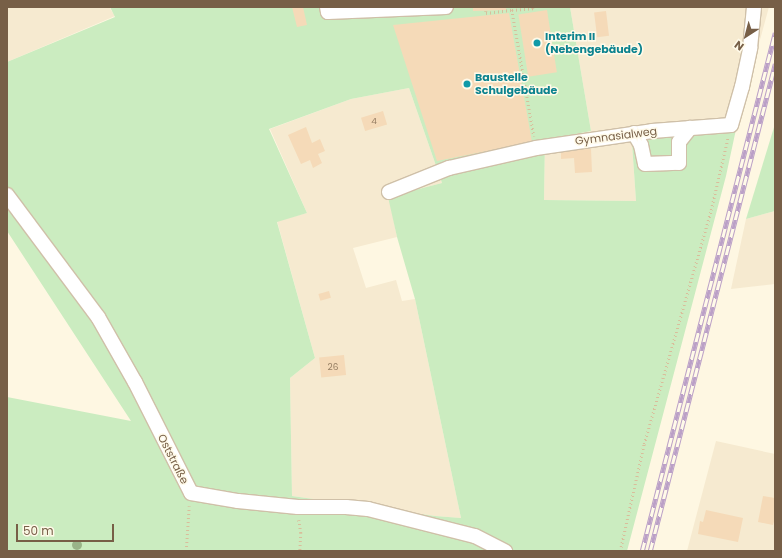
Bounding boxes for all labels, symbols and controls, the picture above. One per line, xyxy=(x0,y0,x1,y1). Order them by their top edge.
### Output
north arrow xyxy=(726,16,766,56)
place label: Interim II (Nebengebäude) xyxy=(545,30,643,56)
text: N xyxy=(731,37,747,55)
marker: Interim II (Nebengebäude) xyxy=(532,38,542,48)
place label: Baustelle Schulgebäude xyxy=(475,71,557,97)
marker: Baustelle Schulgebäude xyxy=(462,79,472,89)
house number: 4 xyxy=(371,116,377,126)
street label: Gymnasialweg xyxy=(574,124,658,148)
house number: 26 xyxy=(328,362,338,372)
street label: Oststraße xyxy=(155,432,191,486)
scale bar xyxy=(18,516,116,542)
text: 50 m xyxy=(23,522,54,539)

